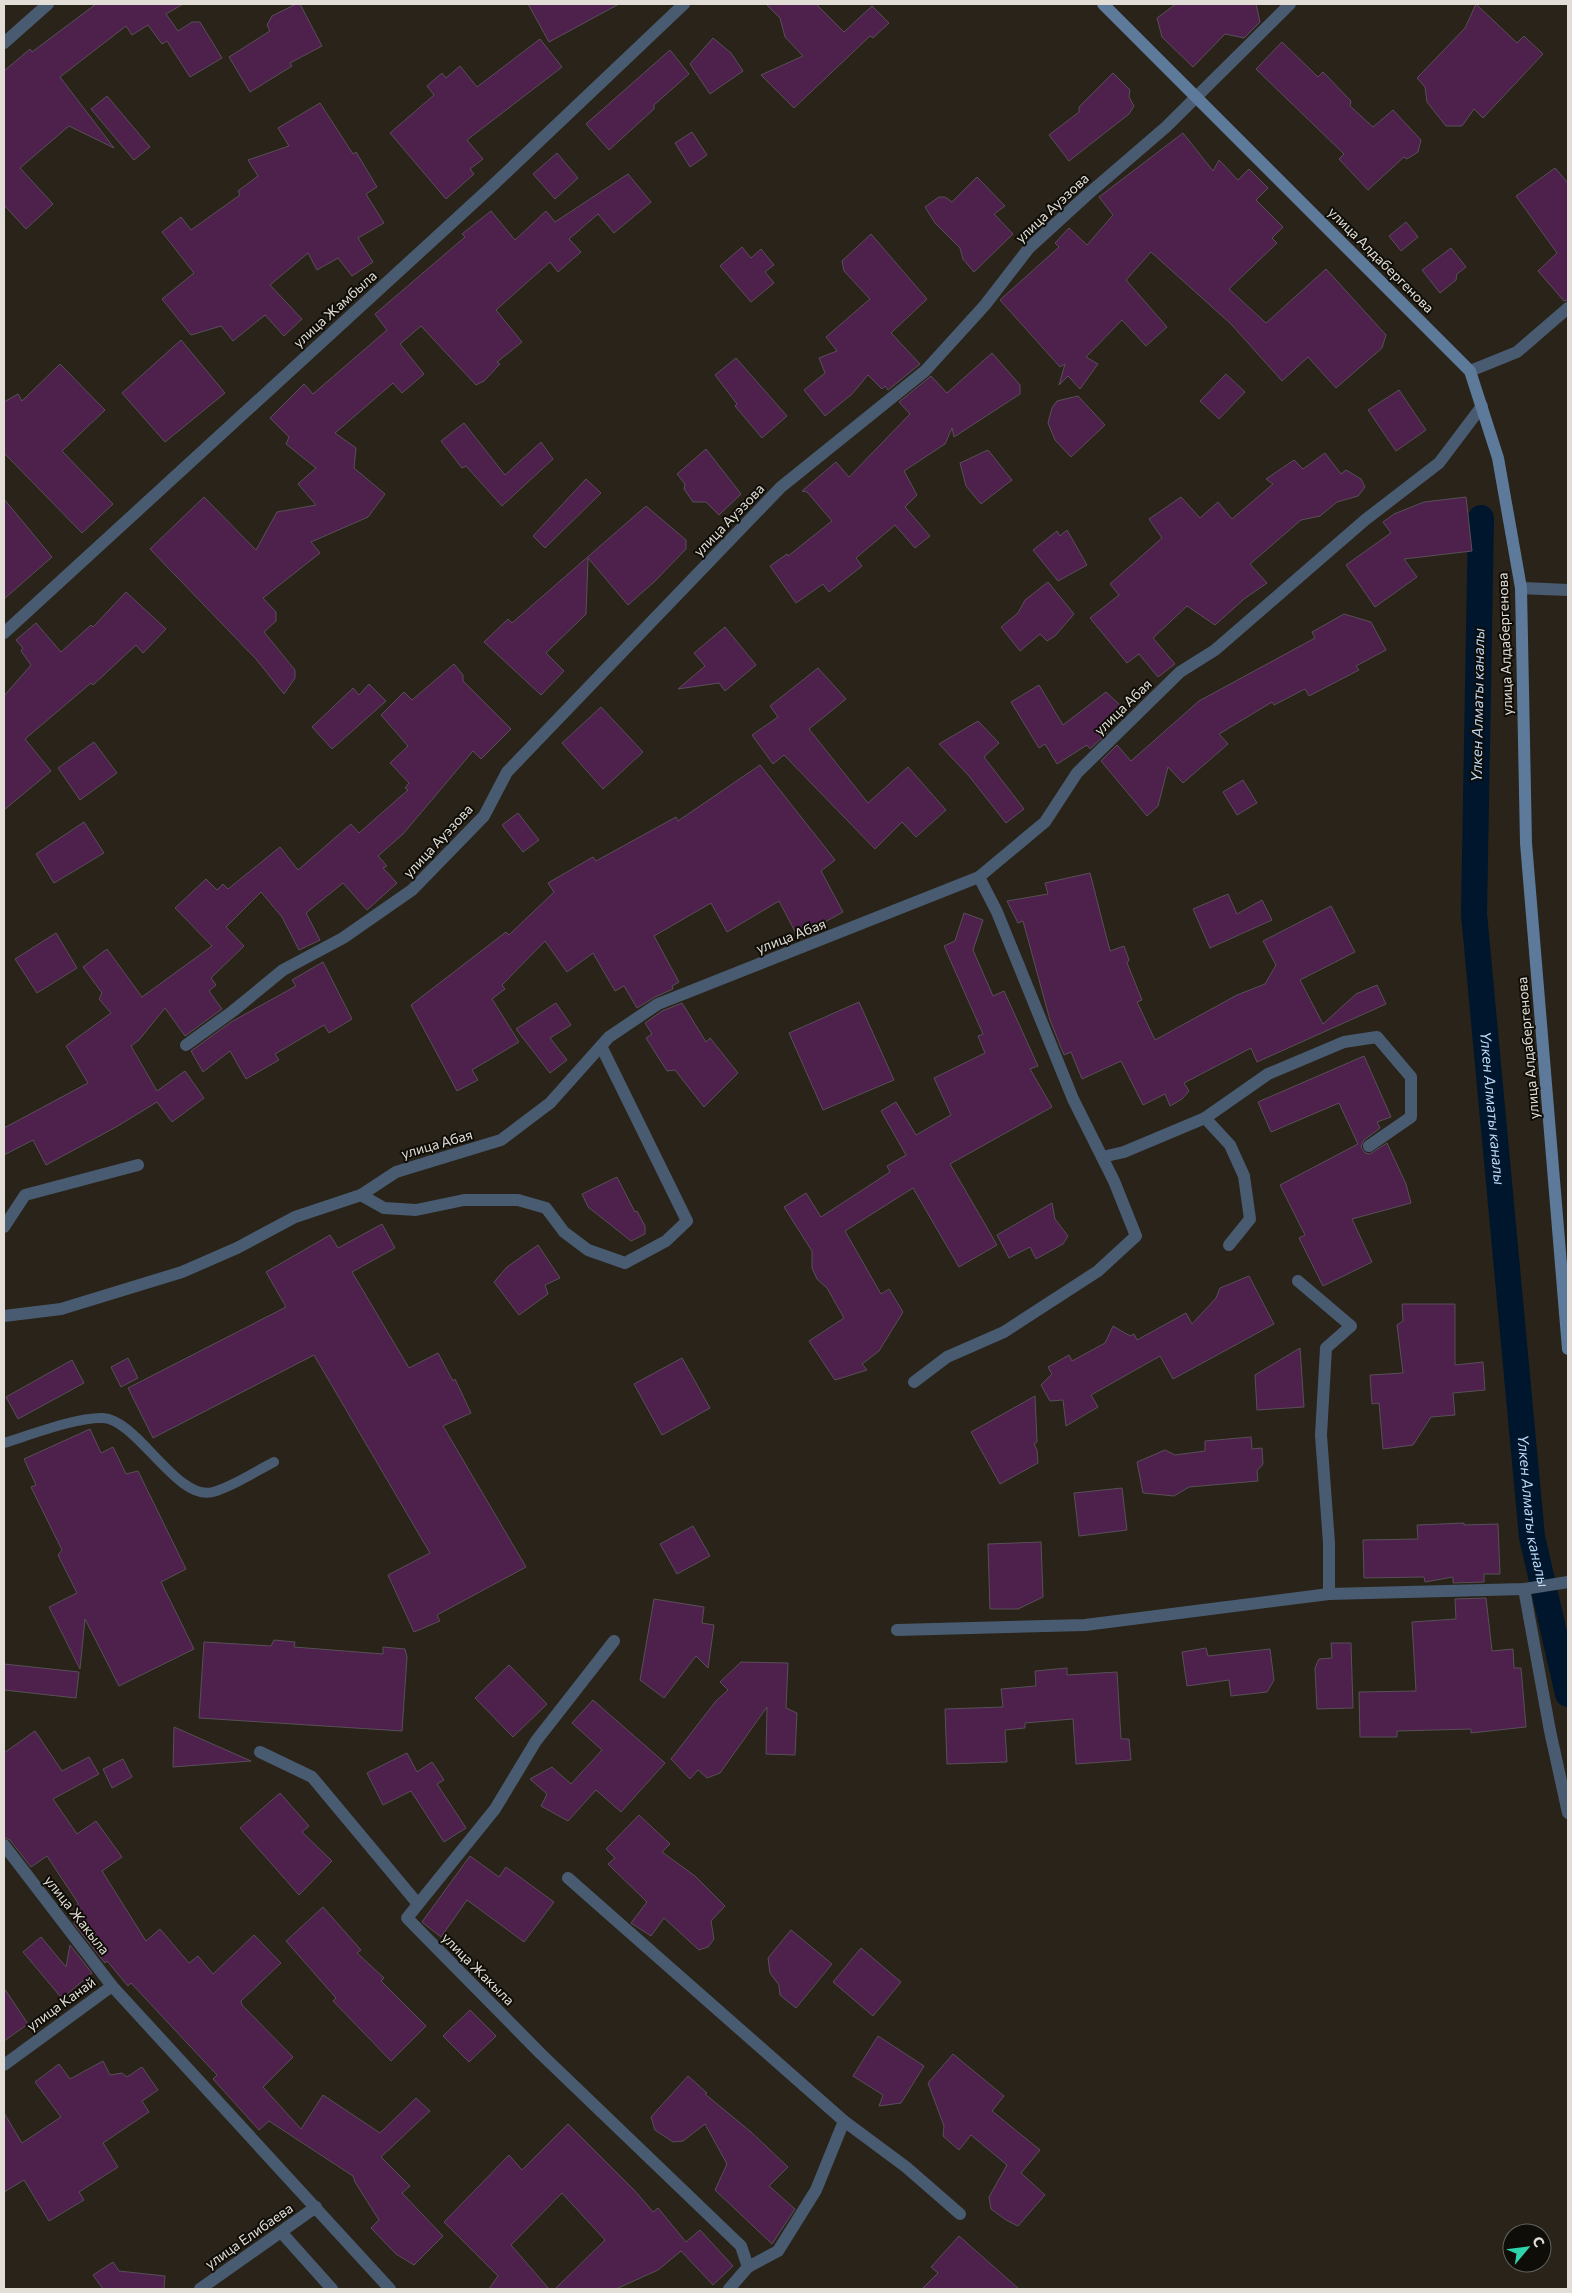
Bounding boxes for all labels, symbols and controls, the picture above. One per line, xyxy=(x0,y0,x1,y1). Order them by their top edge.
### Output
street label: улица Ауэзова xyxy=(1011,169,1092,246)
street label: улица Алдабергенова xyxy=(1325,203,1438,316)
street label: улица Жамбыла xyxy=(289,267,380,351)
street label: улица Ауэзова xyxy=(690,480,767,559)
street label: улица Алдабергенова xyxy=(1494,572,1515,716)
water label: Үлкен Алматы каналы xyxy=(1467,628,1487,782)
street label: улица Абая xyxy=(1090,675,1155,738)
street label: улица Ауэзова xyxy=(399,800,476,881)
street label: улица Абая xyxy=(753,914,828,957)
street label: улица Алдабергенова xyxy=(1513,976,1542,1120)
water label: Үлкен Алматы каналы xyxy=(1477,1030,1509,1186)
street label: улица Абая xyxy=(399,1125,475,1162)
water label: Үлкен Алматы каналы xyxy=(1514,1434,1553,1589)
street label: улица Жакыла xyxy=(41,1872,114,1958)
street label: улица Жакыла xyxy=(439,1929,518,2008)
street label: улица Канай xyxy=(23,1973,98,2034)
street label: улица Елибаева xyxy=(202,2199,296,2272)
north arrow xyxy=(1502,2223,1552,2273)
text: С xyxy=(1529,2233,1549,2250)

